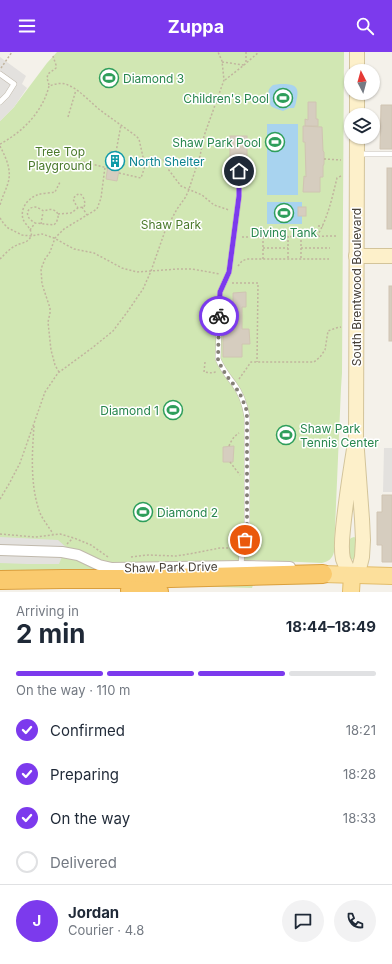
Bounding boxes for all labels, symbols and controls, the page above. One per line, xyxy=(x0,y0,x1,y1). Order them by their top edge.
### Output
icon: menu xyxy=(16,15,38,37)
icon: search xyxy=(354,15,376,37)
text: Zuppa xyxy=(168,16,224,37)
north arrow xyxy=(344,64,380,100)
map controls xyxy=(344,64,380,144)
sports icon: Diamond 3 xyxy=(98,67,120,89)
place label: Diamond 3 xyxy=(123,71,184,86)
sports icon: Children's Pool xyxy=(272,87,294,109)
place label: Children's Pool xyxy=(183,91,269,106)
button: layers xyxy=(344,108,380,144)
sports icon: Shaw Park Pool xyxy=(264,131,286,153)
place label: Shaw Park Pool xyxy=(172,135,261,150)
park label: Tree Top Playground xyxy=(28,144,92,173)
building icon: North Shelter xyxy=(104,150,126,172)
place label: North Shelter xyxy=(129,154,205,169)
pin xyxy=(222,154,256,188)
icon: home xyxy=(228,160,250,182)
sports icon: Diving Tank xyxy=(273,202,295,224)
street label: South Brentwood Boulevard xyxy=(349,208,364,366)
park label: Shaw Park xyxy=(141,217,202,232)
place label: Diving Tank xyxy=(251,225,318,240)
courier xyxy=(199,296,239,336)
icon: bike xyxy=(208,305,230,327)
sports icon: Diamond 1 xyxy=(162,399,184,421)
place label: Diamond 1 xyxy=(100,403,159,418)
place label: Shaw Park Tennis Center xyxy=(300,421,379,450)
sports icon: Shaw Park Tennis Center xyxy=(275,424,297,446)
sports icon: Diamond 2 xyxy=(132,501,154,523)
place label: Diamond 2 xyxy=(157,505,218,520)
pin xyxy=(228,523,262,557)
icon: bag xyxy=(234,529,256,551)
street label: Shaw Park Drive xyxy=(124,559,218,575)
text: Arriving in xyxy=(16,603,79,619)
text: 18:44–18:49 xyxy=(286,617,376,636)
text: 2 min xyxy=(16,618,86,649)
text: On the way · 110 m xyxy=(16,682,130,698)
icon: check xyxy=(16,719,38,741)
text: Confirmed xyxy=(50,721,125,740)
text: 18:21 xyxy=(346,722,376,738)
icon: check xyxy=(16,763,38,785)
text: Preparing xyxy=(50,765,119,784)
text: 18:28 xyxy=(343,766,376,782)
icon: check xyxy=(16,807,38,829)
text: On the way xyxy=(50,809,130,828)
text: 18:33 xyxy=(343,810,376,826)
text: Delivered xyxy=(50,853,117,872)
button: chat xyxy=(282,900,324,942)
button: phone xyxy=(334,900,376,942)
text: Jordan xyxy=(68,903,119,922)
text: J xyxy=(33,911,41,930)
text: Courier · 4.8 xyxy=(68,922,144,938)

